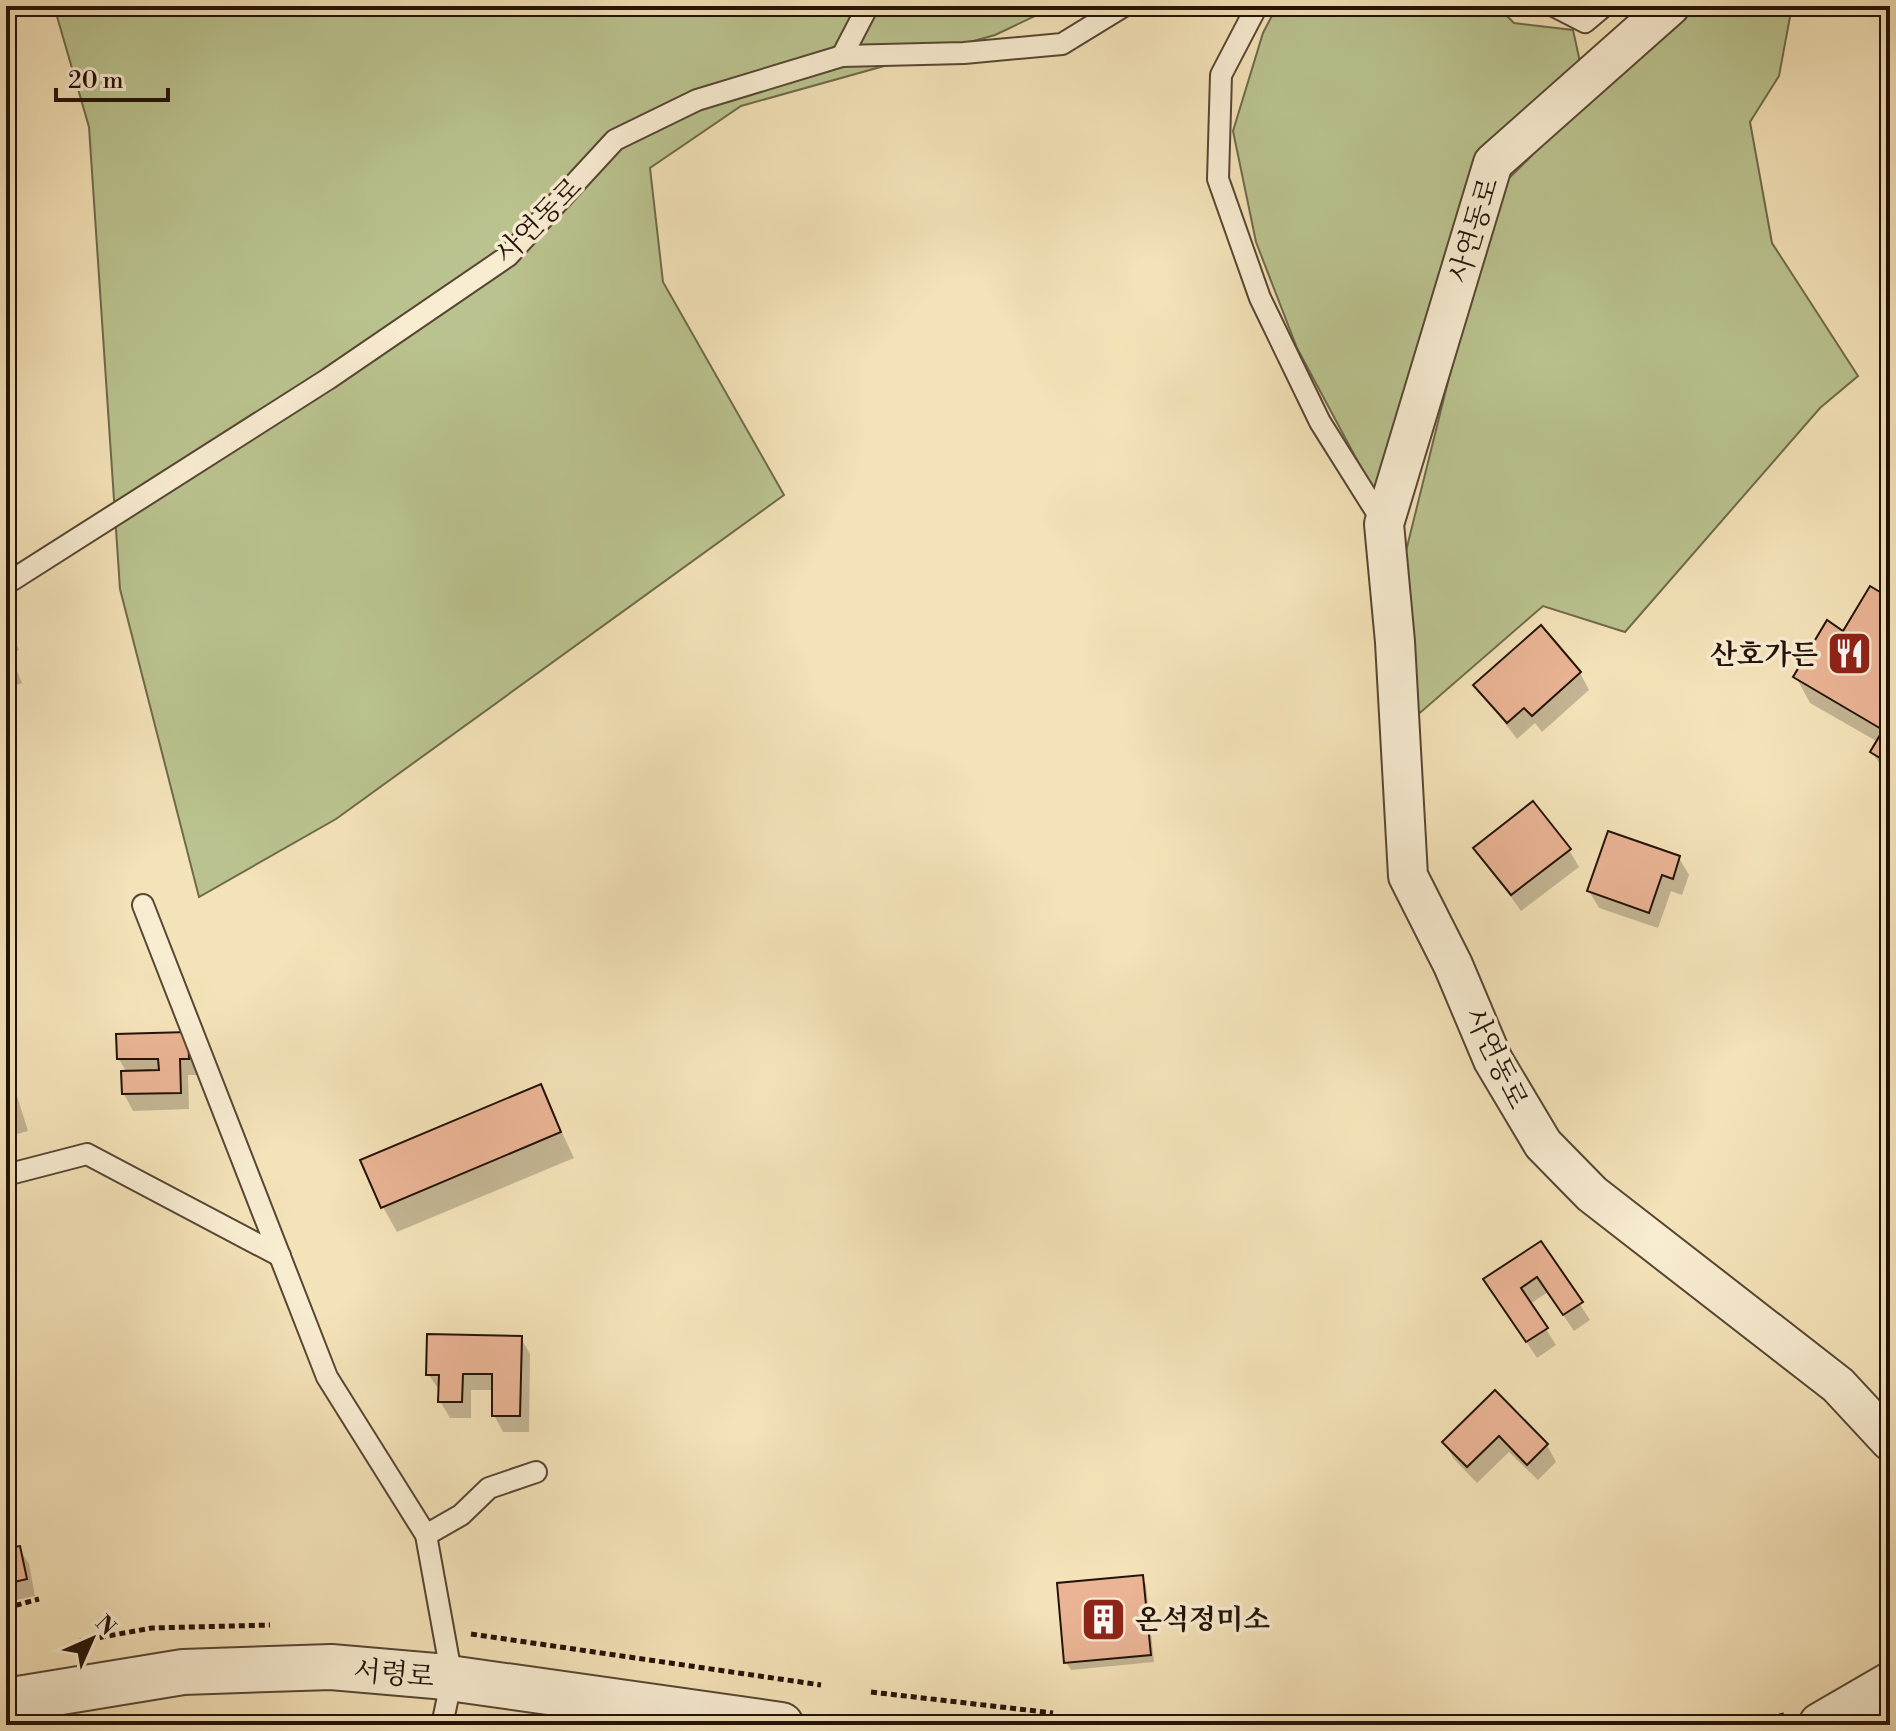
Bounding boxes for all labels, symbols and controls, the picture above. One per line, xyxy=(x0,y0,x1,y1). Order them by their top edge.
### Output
scale bar xyxy=(56,52,168,102)
text: 20 m xyxy=(68,66,124,96)
street label: 사연동로 xyxy=(488,170,590,272)
street label: 사연동로 xyxy=(1442,174,1507,287)
restaurant icon: 산호가든 xyxy=(1825,630,1873,678)
place label: 산호가든 xyxy=(1710,638,1818,673)
street label: 사연동로 xyxy=(1456,1002,1535,1115)
building icon: 온석정미소 xyxy=(1080,1595,1128,1643)
north arrow xyxy=(52,1599,132,1679)
place label: 온석정미소 xyxy=(1135,1603,1270,1638)
text: N xyxy=(89,1610,121,1642)
street label: 서령로 xyxy=(352,1654,436,1695)

